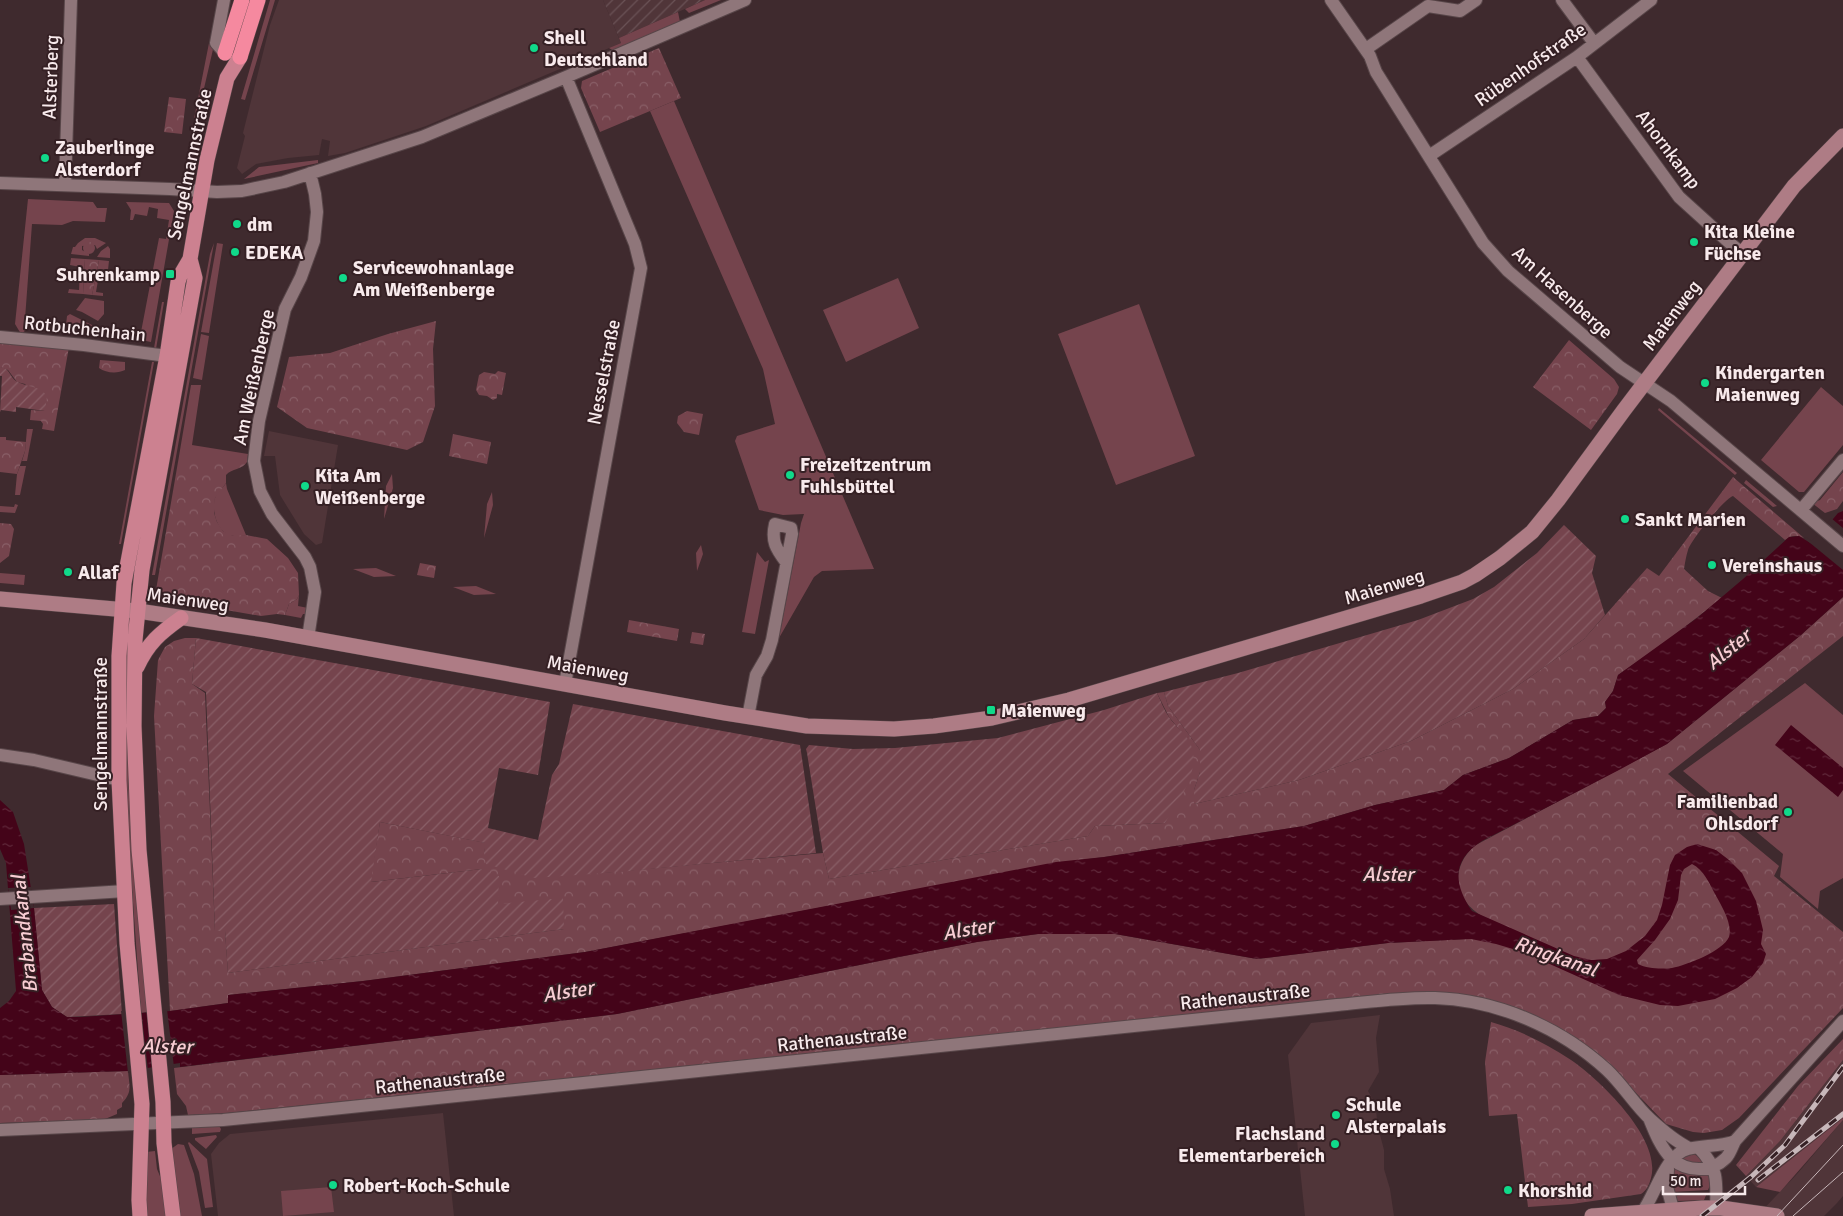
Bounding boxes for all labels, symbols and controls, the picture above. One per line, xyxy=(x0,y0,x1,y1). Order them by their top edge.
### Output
street label: Rübenhofstraße xyxy=(1470,18,1591,112)
place label: Shell Deutschland xyxy=(544,26,648,72)
street label: Alsterberg xyxy=(38,34,64,120)
marker: Shell Deutschland xyxy=(528,42,540,54)
street label: Sengelmannstraße xyxy=(162,86,218,242)
street label: Ahornkamp xyxy=(1630,105,1706,194)
place label: Zauberlinge Alsterdorf xyxy=(55,136,155,182)
marker: Zauberlinge Alsterdorf xyxy=(39,152,51,164)
place label: dm xyxy=(247,213,273,237)
marker: dm xyxy=(231,218,243,230)
place label: Kita Kleine Füchse xyxy=(1704,220,1795,266)
marker: Kita Kleine Füchse xyxy=(1688,236,1700,248)
place label: EDEKA xyxy=(245,241,303,265)
street label: Am Hasenberge xyxy=(1507,241,1618,344)
marker: EDEKA xyxy=(229,246,241,258)
place label: Servicewohnanlage Am Weißenberge xyxy=(353,256,514,302)
place label: Suhrenkamp xyxy=(56,263,160,287)
marker: Suhrenkamp xyxy=(164,268,176,280)
marker: Servicewohnanlage Am Weißenberge xyxy=(337,272,349,284)
street label: Maienweg xyxy=(1637,275,1706,356)
street label: Am Weißenberge xyxy=(228,307,280,447)
street label: Rotbuchenhain xyxy=(23,311,147,347)
street label: Nesselstraße xyxy=(582,317,626,427)
place label: Kindergarten Maienweg xyxy=(1715,361,1825,407)
marker: Kindergarten Maienweg xyxy=(1699,377,1711,389)
place label: Freizeitzentrum Fuhlsbüttel xyxy=(800,453,931,499)
place label: Kita Am Weißenberge xyxy=(315,464,425,510)
marker: Freizeitzentrum Fuhlsbüttel xyxy=(784,469,796,481)
marker: Kita Am Weißenberge xyxy=(299,480,311,492)
place label: Sankt Marien xyxy=(1635,508,1746,532)
marker: Sankt Marien xyxy=(1619,513,1631,525)
place label: Vereinshaus xyxy=(1722,554,1822,578)
marker: Vereinshaus xyxy=(1706,559,1718,571)
place label: Allaf xyxy=(78,561,119,585)
street label: Maienweg xyxy=(1341,563,1427,611)
marker: Allaf xyxy=(62,566,74,578)
street label: Maienweg xyxy=(145,582,231,618)
water label: Alster xyxy=(1701,622,1758,675)
street label: Maienweg xyxy=(545,650,631,688)
street label: Sengelmannstraße xyxy=(89,657,113,811)
place label: Maienweg xyxy=(1001,699,1086,723)
marker: Maienweg xyxy=(985,704,997,716)
place label: Familienbad Ohlsdorf xyxy=(1677,790,1779,836)
marker: Familienbad Ohlsdorf xyxy=(1782,806,1794,818)
water label: Alster xyxy=(1363,862,1416,887)
water label: Brabandkanal xyxy=(6,872,43,994)
water label: Alster xyxy=(941,913,998,946)
water label: Ringkanal xyxy=(1511,931,1603,983)
water label: Alster xyxy=(541,975,598,1008)
street label: Rathenaustraße xyxy=(1179,978,1311,1016)
street label: Rathenaustraße xyxy=(776,1020,908,1058)
water label: Alster xyxy=(141,1034,195,1059)
street label: Rathenaustraße xyxy=(374,1062,506,1100)
place label: Schule Alsterpalais xyxy=(1346,1093,1446,1139)
marker: Schule Alsterpalais xyxy=(1330,1109,1342,1121)
place label: Flachsland Elementarbereich xyxy=(1178,1122,1325,1168)
marker: Flachsland Elementarbereich xyxy=(1329,1138,1341,1150)
scale bar xyxy=(1663,1164,1746,1196)
text: 50 m xyxy=(1670,1172,1701,1190)
place label: Robert-Koch-Schule xyxy=(343,1174,510,1198)
marker: Robert-Koch-Schule xyxy=(327,1179,339,1191)
place label: Khorshid xyxy=(1518,1179,1592,1203)
marker: Khorshid xyxy=(1502,1184,1514,1196)

